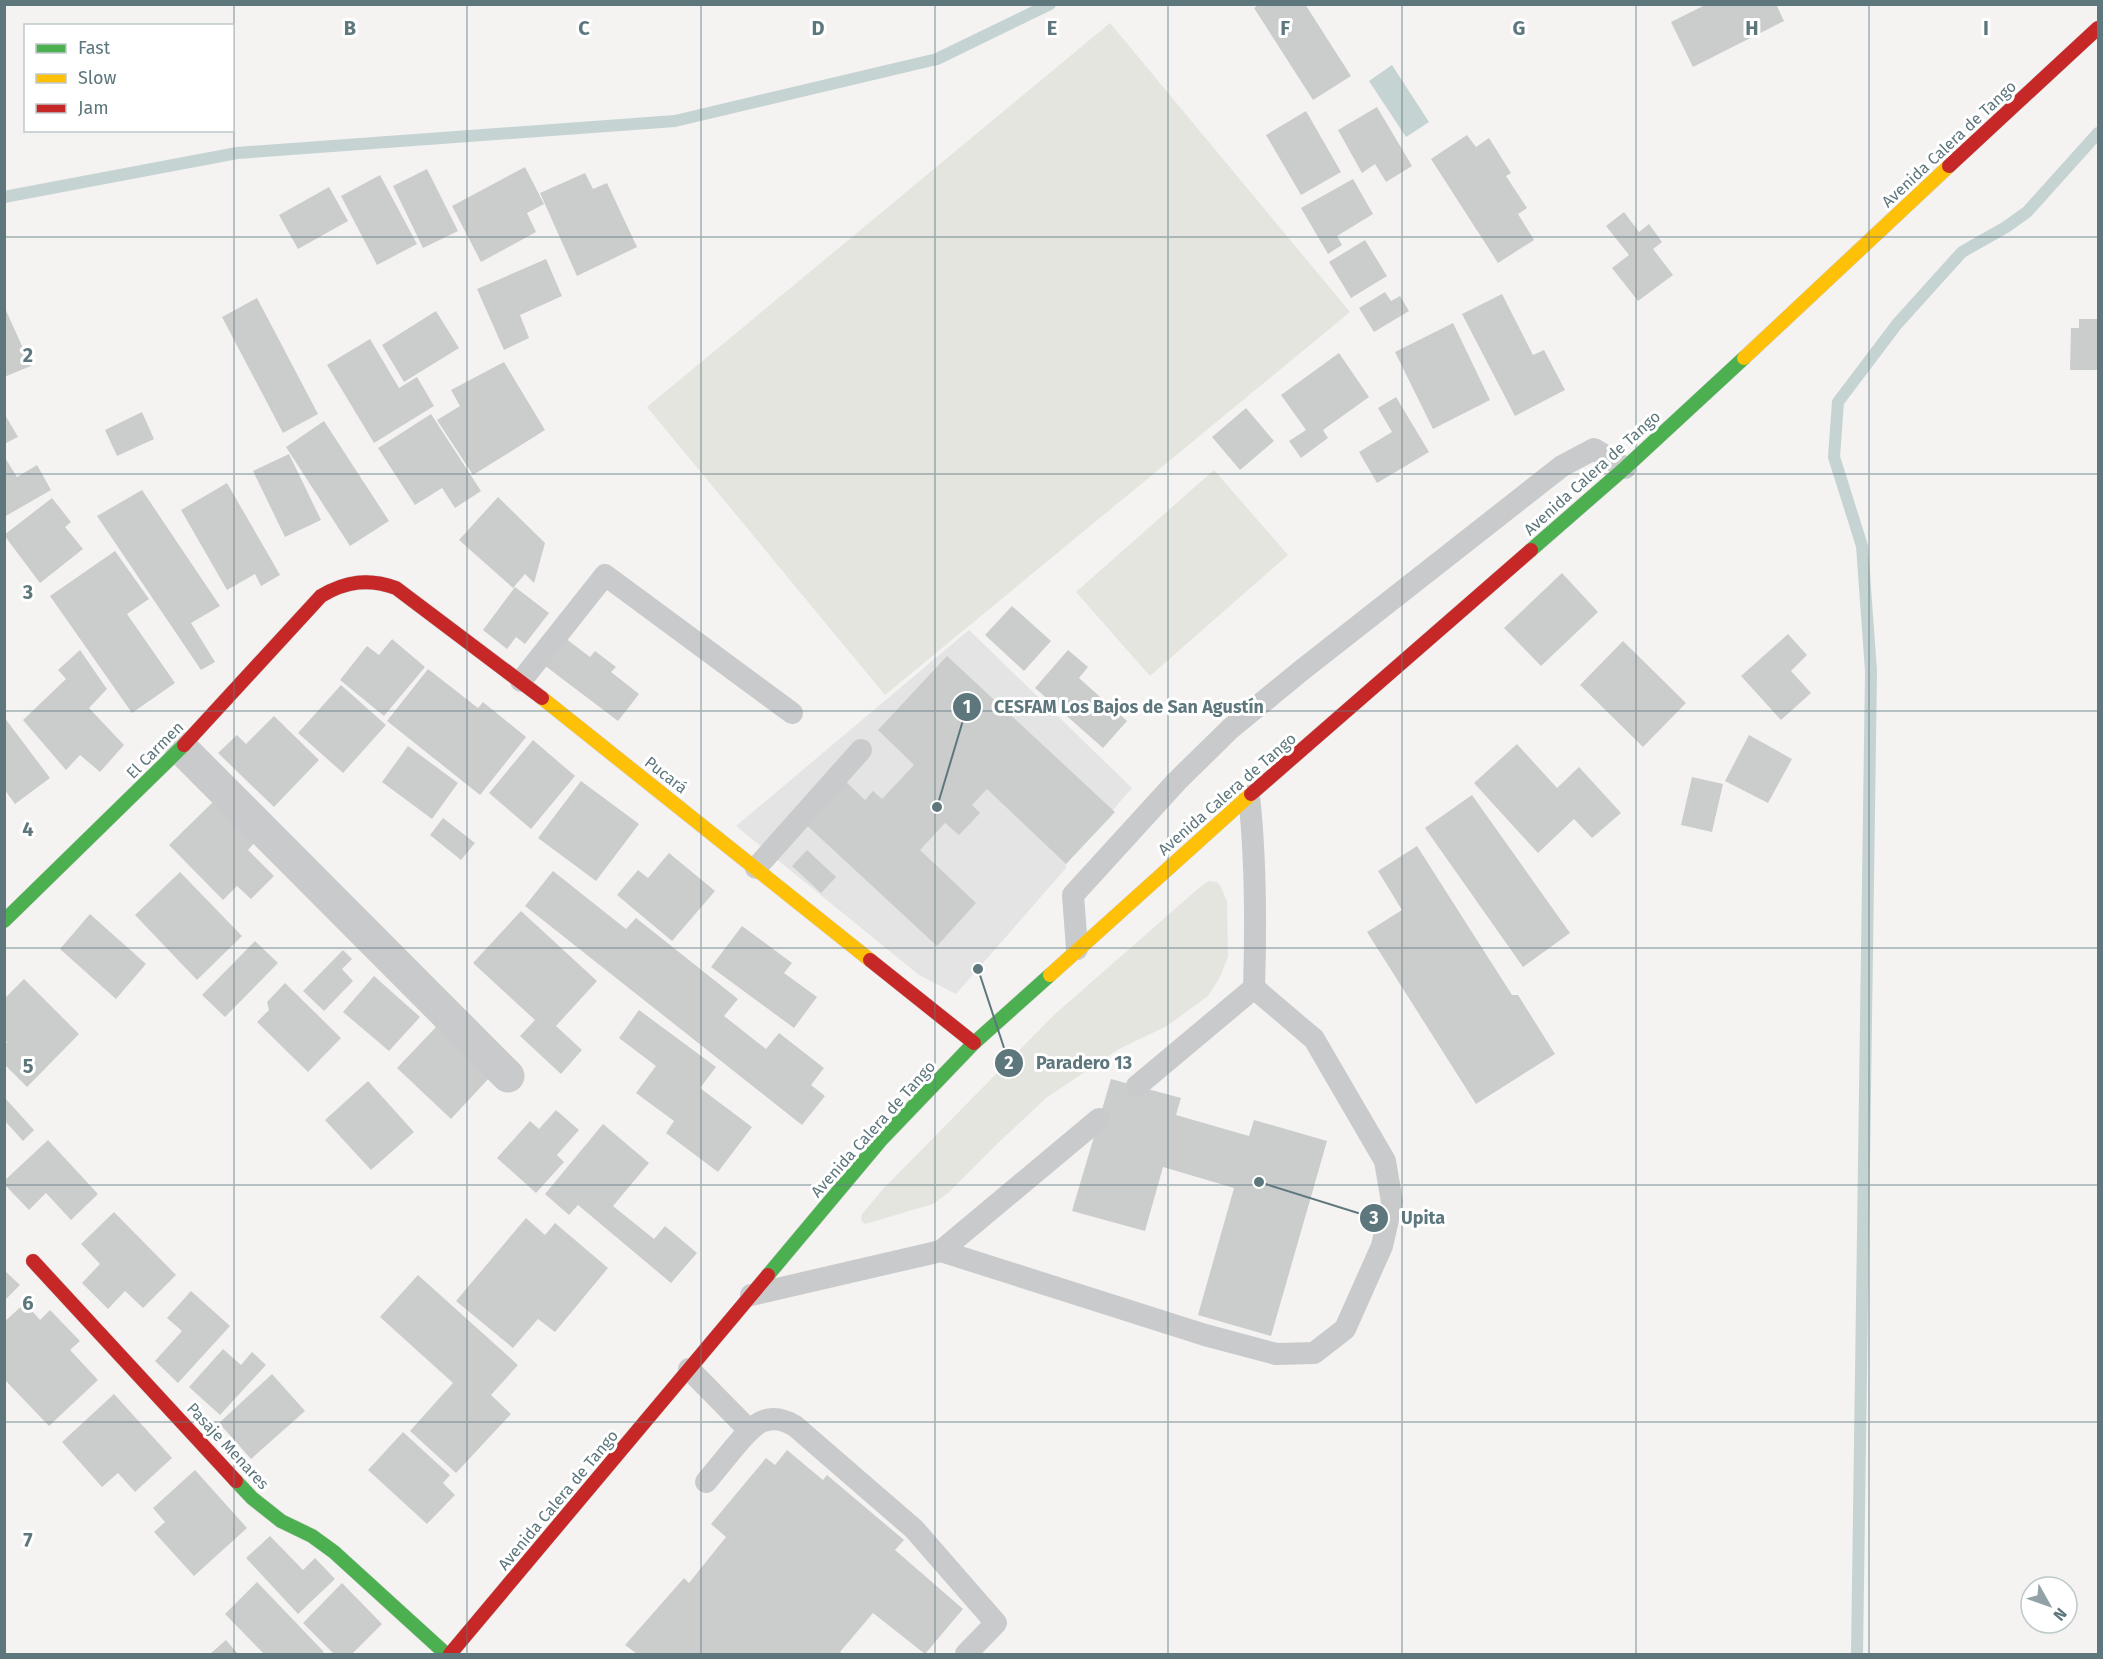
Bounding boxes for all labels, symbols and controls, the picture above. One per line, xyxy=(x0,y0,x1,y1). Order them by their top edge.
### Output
text: B xyxy=(344,16,356,40)
text: C xyxy=(578,16,590,40)
text: D xyxy=(811,16,825,40)
text: E xyxy=(1047,16,1057,40)
text: F xyxy=(1280,16,1290,40)
text: G xyxy=(1513,16,1525,40)
text: H xyxy=(1745,16,1759,40)
text: I xyxy=(1983,16,1989,40)
legend xyxy=(24,24,234,132)
text: Fast xyxy=(78,37,111,59)
text: Slow xyxy=(78,67,117,89)
street label: Avenida Calera de Tango xyxy=(1878,77,2020,211)
text: Jam xyxy=(78,97,109,119)
text: 2 xyxy=(23,343,33,367)
street label: Avenida Calera de Tango xyxy=(1520,407,1664,539)
text: 3 xyxy=(22,580,33,604)
callout: CESFAM Los Bajos de San Agustín xyxy=(952,689,1276,725)
text: 1 xyxy=(963,696,971,718)
text: CESFAM Los Bajos de San Agustín xyxy=(994,696,1264,718)
street label: El Carmen xyxy=(123,718,187,782)
street label: Avenida Calera de Tango xyxy=(1154,729,1300,859)
street label: Pucará xyxy=(641,753,691,797)
text: 4 xyxy=(22,817,34,841)
callout: Paradero 13 xyxy=(994,1045,1144,1081)
text: 2 xyxy=(1004,1052,1014,1074)
text: Paradero 13 xyxy=(1036,1052,1132,1074)
text: 5 xyxy=(23,1054,34,1078)
street label: Avenida Calera de Tango xyxy=(807,1057,939,1201)
callout: Upita xyxy=(1359,1200,1457,1236)
text: 3 xyxy=(1368,1207,1379,1229)
text: Upita xyxy=(1401,1207,1445,1229)
text: 6 xyxy=(22,1291,34,1315)
street label: Pasaje Menares xyxy=(183,1399,273,1493)
street label: Avenida Calera de Tango xyxy=(494,1426,622,1574)
text: 7 xyxy=(23,1528,33,1552)
north arrow xyxy=(2019,1575,2079,1635)
text: N xyxy=(2049,1604,2071,1624)

